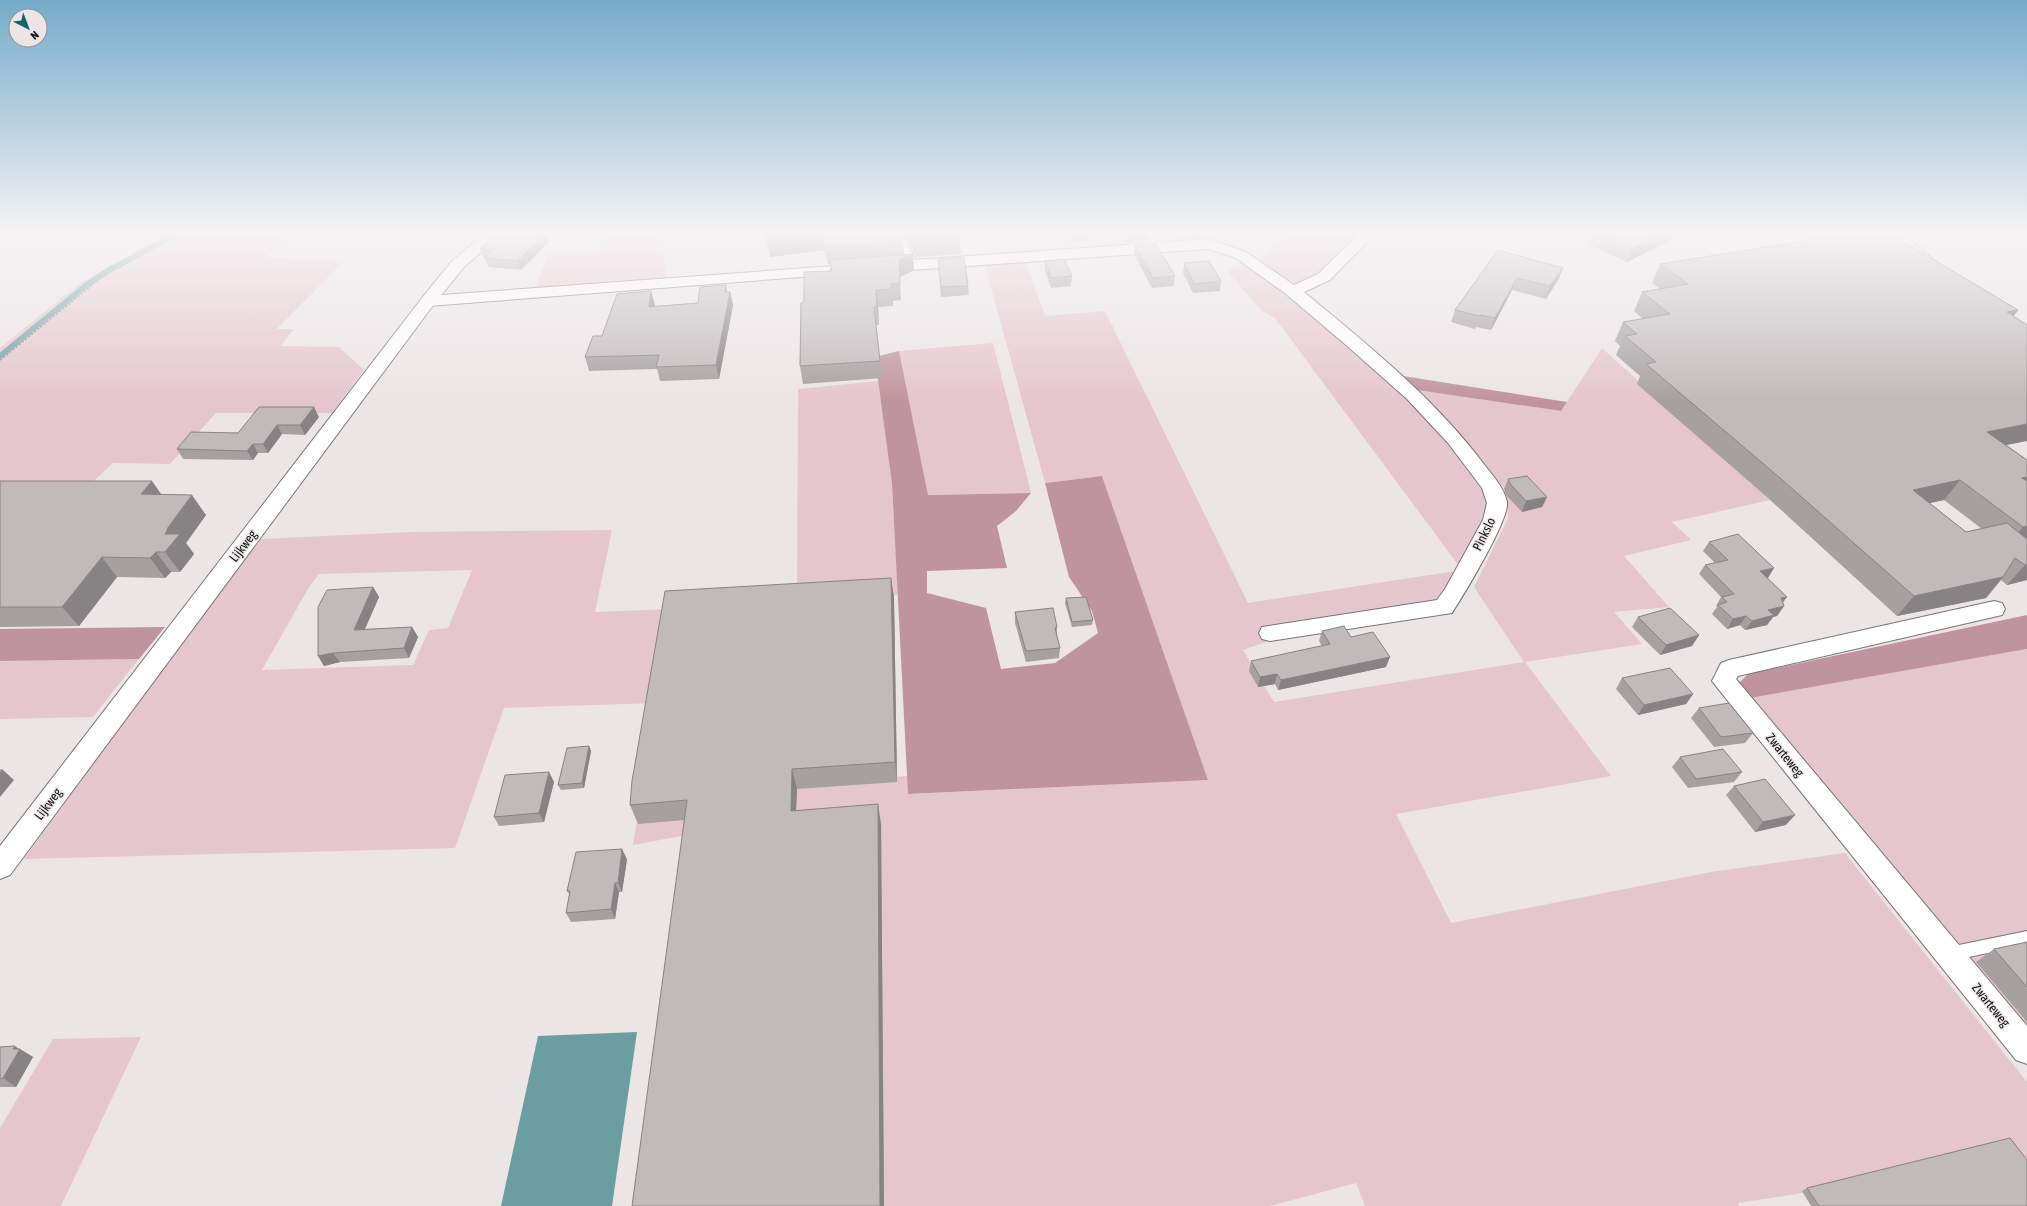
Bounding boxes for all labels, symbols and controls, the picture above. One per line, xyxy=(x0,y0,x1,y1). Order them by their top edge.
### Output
north arrow xyxy=(8,8,48,48)
text: N xyxy=(28,29,41,42)
street label: Pinkslo xyxy=(1470,515,1498,553)
street label: Lijkweg xyxy=(226,527,260,565)
street label: Zwarteweg xyxy=(1763,730,1807,780)
street label: Lijkweg xyxy=(31,785,65,823)
street label: Zwarteweg xyxy=(1969,980,2013,1030)

